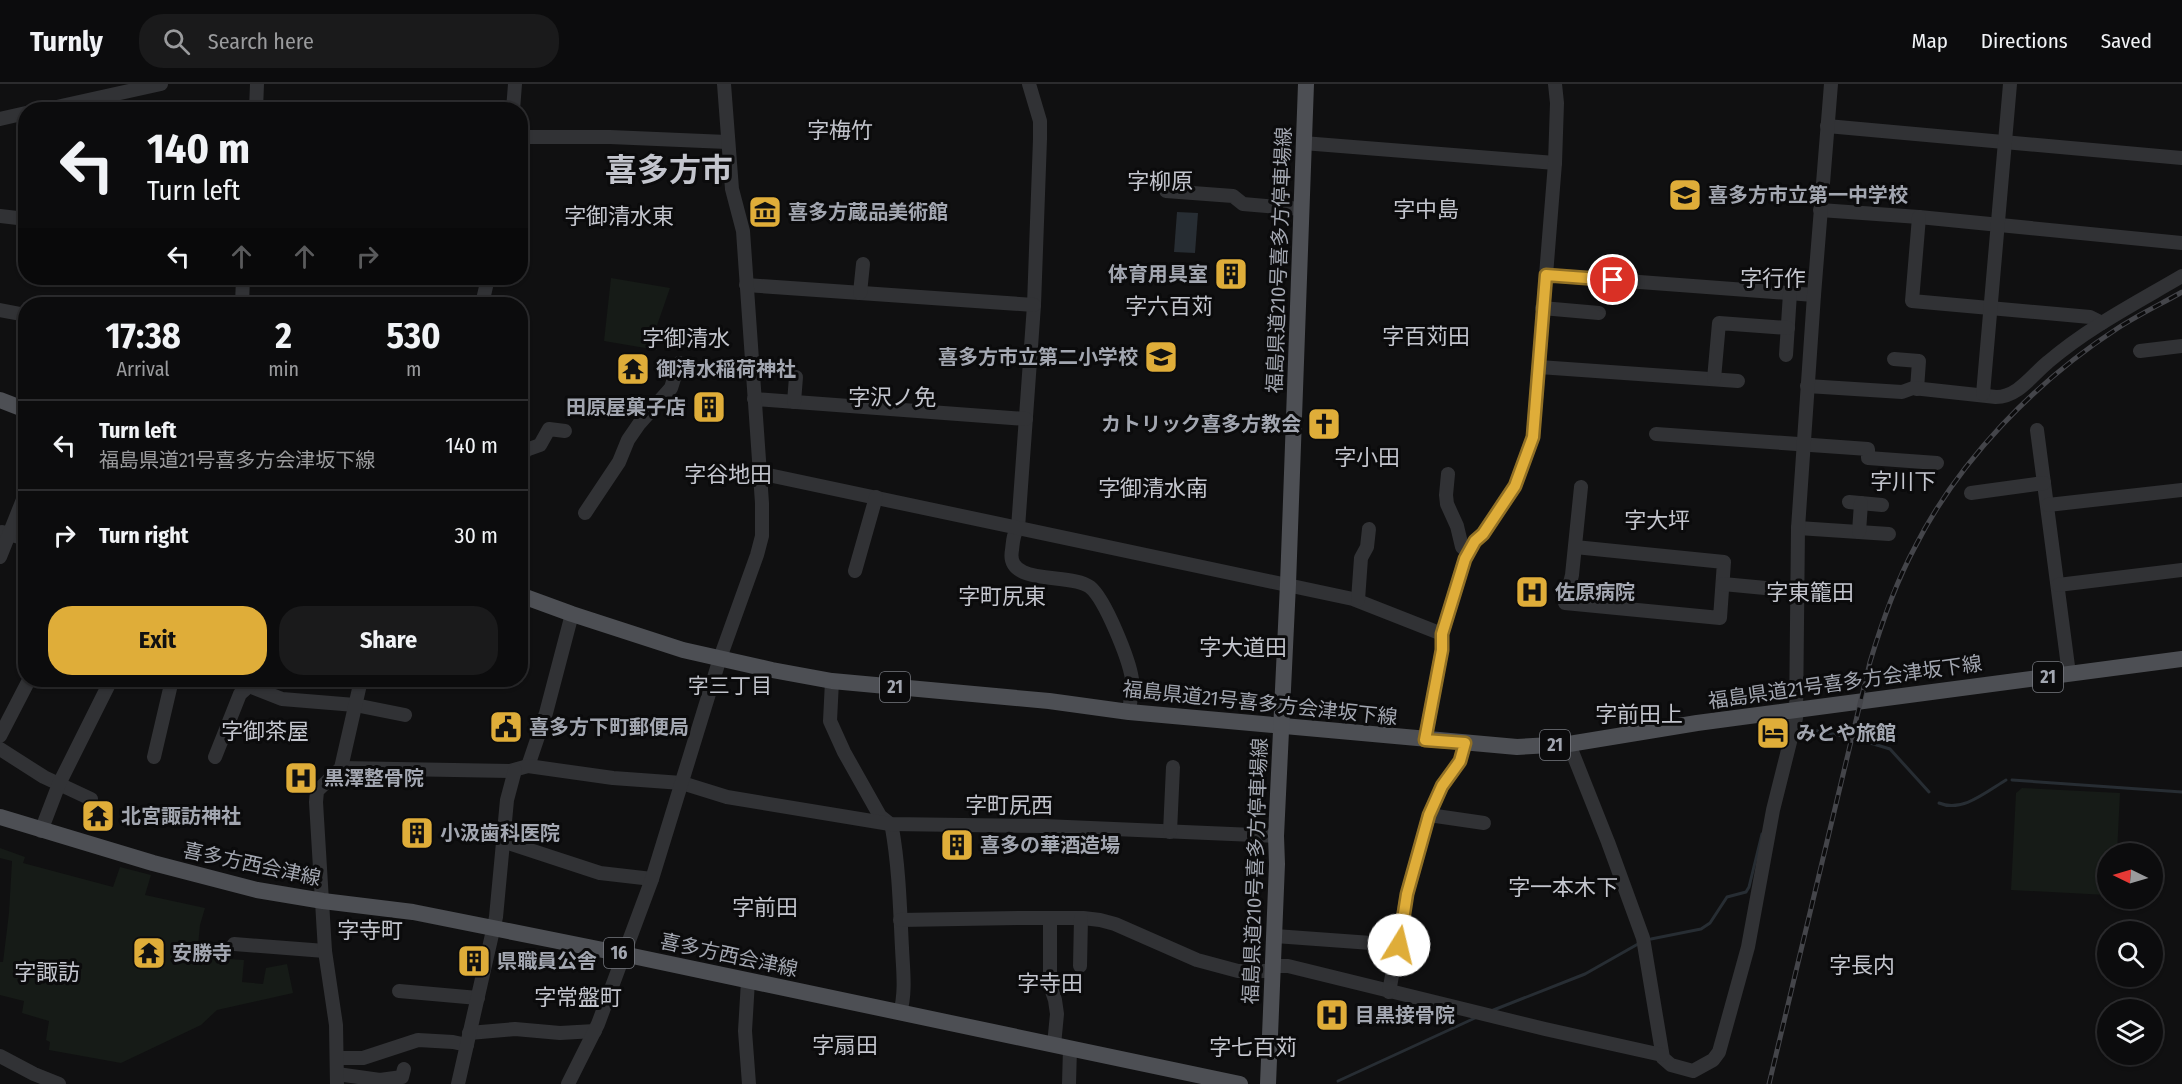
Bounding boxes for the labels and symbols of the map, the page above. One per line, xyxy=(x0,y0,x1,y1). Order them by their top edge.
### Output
district label: 字梅竹 xyxy=(807,117,873,144)
street label: 福島県道210号喜多方停車場線 xyxy=(1262,126,1296,394)
district label: 喜多方市 xyxy=(605,151,733,189)
district label: 字柳原 xyxy=(1127,168,1193,195)
school or university icon: 喜多方市立第一中学校 xyxy=(1667,177,1703,213)
place label: 喜多方市立第一中学校 xyxy=(1708,183,1908,207)
museum icon: 喜多方蔵品美術館 xyxy=(747,194,783,230)
district label: 字中島 xyxy=(1393,196,1459,223)
place label: 喜多方蔵品美術館 xyxy=(788,200,948,224)
district label: 字御清水東 xyxy=(564,203,674,230)
pin xyxy=(1587,254,1638,305)
building icon: 体育用具室 xyxy=(1213,256,1249,292)
place label: 体育用具室 xyxy=(1108,262,1208,286)
district label: 字行作 xyxy=(1740,265,1806,292)
district label: 字六百苅 xyxy=(1125,293,1213,320)
district label: 字百苅田 xyxy=(1382,323,1470,350)
district label: 字御清水 xyxy=(642,325,730,352)
school or university icon: 喜多方市立第二小学校 xyxy=(1143,339,1179,375)
place label: 喜多方市立第二小学校 xyxy=(938,345,1138,369)
temple icon: 御清水稲荷神社 xyxy=(615,351,651,387)
place label: 御清水稲荷神社 xyxy=(656,357,796,381)
district label: 字沢ノ免 xyxy=(848,384,936,411)
building icon: 田原屋菓子店 xyxy=(691,389,727,425)
place label: 田原屋菓子店 xyxy=(566,395,686,419)
church icon: カトリック喜多方教会 xyxy=(1306,406,1342,442)
place label: カトリック喜多方教会 xyxy=(1101,412,1301,436)
district label: 字小田 xyxy=(1334,444,1400,471)
district label: 字谷地田 xyxy=(684,461,772,488)
district label: 字川下 xyxy=(1870,468,1936,495)
district label: 字御清水南 xyxy=(1098,475,1208,502)
district label: 字大坪 xyxy=(1624,507,1690,534)
hospital icon: 佐原病院 xyxy=(1514,574,1550,610)
district label: 字東籠田 xyxy=(1766,579,1854,606)
place label: 佐原病院 xyxy=(1555,580,1635,604)
district label: 字町尻東 xyxy=(958,583,1046,610)
district label: 字大道田 xyxy=(1199,634,1287,661)
street label: 福島県道21号喜多方会津坂下線 xyxy=(1707,651,1983,713)
road number: 21 xyxy=(2033,662,2063,692)
road number: 21 xyxy=(880,672,910,702)
district label: 字三丁目 xyxy=(688,673,772,699)
street label: 福島県道21号喜多方会津坂下線 xyxy=(1121,677,1399,729)
district label: 字前田上 xyxy=(1595,701,1683,728)
public building icon: 喜多方下町郵便局 xyxy=(488,709,524,745)
place label: 喜多方下町郵便局 xyxy=(529,715,689,739)
hotel icon: みとや旅館 xyxy=(1755,715,1791,751)
district label: 字御茶屋 xyxy=(221,718,309,745)
place label: みとや旅館 xyxy=(1796,721,1896,745)
road number: 21 xyxy=(1540,730,1570,760)
street label: 福島県道210号喜多方停車場線 xyxy=(1238,737,1272,1005)
hospital icon: 黒澤整骨院 xyxy=(283,760,319,796)
place label: 黒澤整骨院 xyxy=(324,766,424,790)
district label: 字町尻西 xyxy=(965,792,1053,819)
temple icon: 北宮諏訪神社 xyxy=(80,798,116,834)
place label: 北宮諏訪神社 xyxy=(121,804,241,828)
building icon: 小汲歯科医院 xyxy=(399,815,435,851)
place label: 小汲歯科医院 xyxy=(440,821,560,845)
building icon: 喜多の華酒造場 xyxy=(939,827,975,863)
place label: 喜多の華酒造場 xyxy=(980,833,1120,857)
street label: 喜多方西会津線 xyxy=(181,838,323,890)
north arrow xyxy=(2097,843,2163,909)
district label: 字一本木下 xyxy=(1508,874,1618,901)
district label: 字前田 xyxy=(732,894,798,921)
position arrow xyxy=(1367,913,1431,977)
district label: 字寺町 xyxy=(337,917,403,944)
street label: 喜多方西会津線 xyxy=(658,929,800,981)
temple icon: 安勝寺 xyxy=(131,935,167,971)
road number: 16 xyxy=(604,938,634,968)
place label: 安勝寺 xyxy=(172,941,232,965)
building icon: 県職員公舎 xyxy=(456,943,492,979)
place label: 県職員公舎 xyxy=(497,949,597,973)
district label: 字長内 xyxy=(1829,952,1895,979)
district label: 字諏訪 xyxy=(14,959,80,986)
district label: 字寺田 xyxy=(1017,970,1083,997)
district label: 字常盤町 xyxy=(534,984,622,1011)
hospital icon: 目黒接骨院 xyxy=(1314,997,1350,1033)
place label: 目黒接骨院 xyxy=(1355,1003,1455,1027)
district label: 字扇田 xyxy=(812,1032,878,1059)
district label: 字七百苅 xyxy=(1209,1034,1297,1061)

